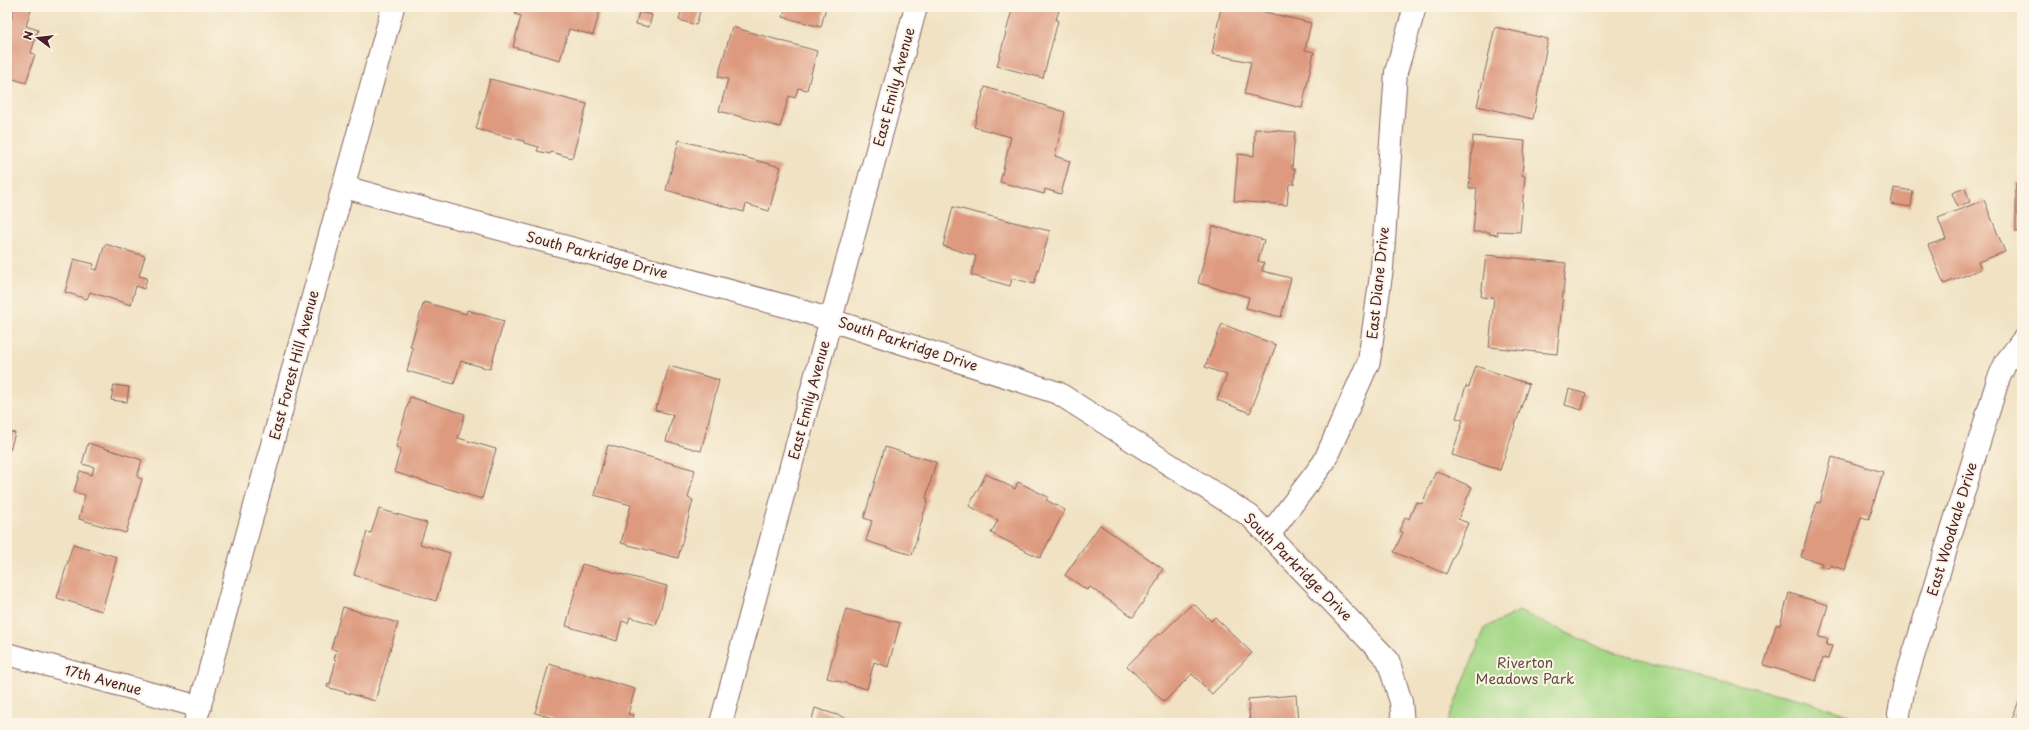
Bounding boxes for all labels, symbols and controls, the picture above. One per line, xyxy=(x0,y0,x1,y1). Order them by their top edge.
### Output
north arrow xyxy=(18,18,58,58)
street label: East Emily Avenue xyxy=(867,25,920,149)
text: N xyxy=(19,29,37,42)
street label: South Parkridge Drive xyxy=(524,226,670,284)
street label: East Diane Drive xyxy=(1361,226,1394,340)
street label: East Forest Hill Avenue xyxy=(263,287,324,442)
street label: South Parkridge Drive xyxy=(836,311,981,376)
street label: East Emily Avenue xyxy=(782,338,835,462)
street label: East Woodvale Drive xyxy=(1921,459,1982,598)
street label: South Parkridge Drive xyxy=(1239,508,1357,626)
park label: Riverton Meadows Park xyxy=(1476,652,1575,689)
street label: 17th Avenue xyxy=(62,659,145,700)

